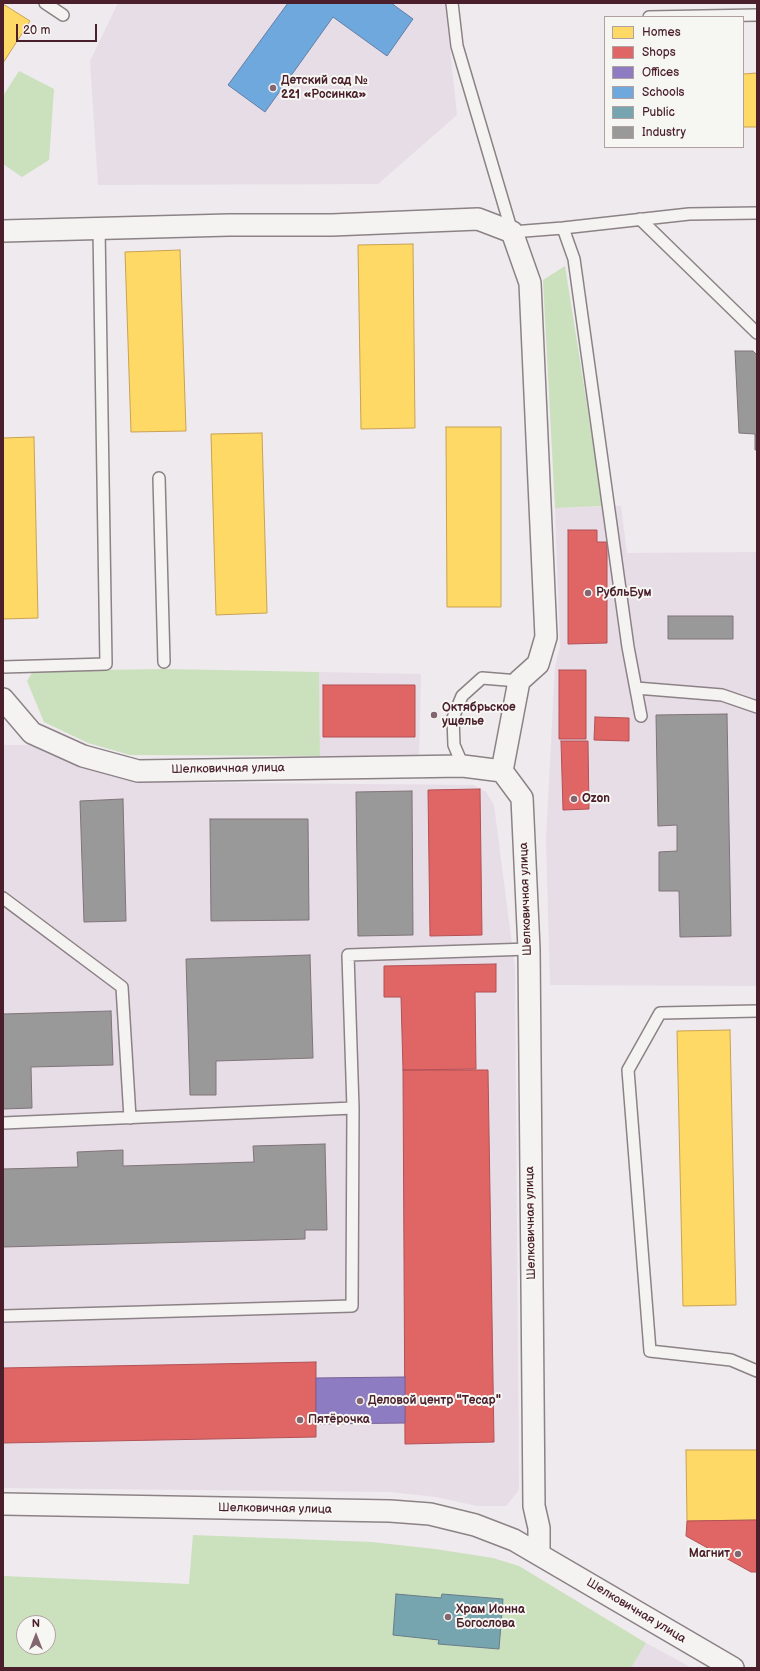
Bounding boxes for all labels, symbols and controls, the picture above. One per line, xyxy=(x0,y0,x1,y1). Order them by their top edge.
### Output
scale bar xyxy=(18,16,99,42)
legend xyxy=(604,16,744,148)
text: 20 m xyxy=(23,23,50,38)
text: Homes xyxy=(642,25,681,40)
text: Shops xyxy=(642,45,676,60)
text: Offices xyxy=(642,65,679,80)
place label: Детский сад № 221 «Росинка» xyxy=(281,74,368,102)
marker: Детский сад № 221 «Росинка» xyxy=(268,83,278,93)
text: Schools xyxy=(642,85,685,100)
text: Public xyxy=(642,105,675,120)
text: Industry xyxy=(642,125,686,140)
place label: РубльБум xyxy=(596,586,652,600)
marker: РубльБум xyxy=(583,588,593,598)
place label: Октябрьское ущелье xyxy=(442,701,516,729)
marker: Октябрьское ущелье xyxy=(429,710,439,720)
street label: Шелковичная улица xyxy=(171,761,285,777)
place label: Ozon xyxy=(582,792,610,806)
marker: Ozon xyxy=(569,794,579,804)
street label: Шелковичная улица xyxy=(517,842,535,956)
street label: Шелковичная улица xyxy=(523,1166,539,1280)
place label: Деловой центр "Тесар" xyxy=(368,1394,501,1408)
marker: Деловой центр "Тесар" xyxy=(355,1396,365,1406)
place label: Пятёрочка xyxy=(308,1413,370,1427)
marker: Пятёрочка xyxy=(295,1415,305,1425)
street label: Шелковичная улица xyxy=(218,1501,332,1517)
place label: Магнит xyxy=(689,1547,730,1561)
marker: Магнит xyxy=(733,1549,743,1559)
street label: Шелковичная улица xyxy=(584,1576,688,1646)
place label: Храм Ионна Богослова xyxy=(456,1603,525,1631)
marker: Храм Ионна Богослова xyxy=(443,1612,453,1622)
north arrow xyxy=(16,1615,56,1655)
text: N xyxy=(32,1617,40,1630)

